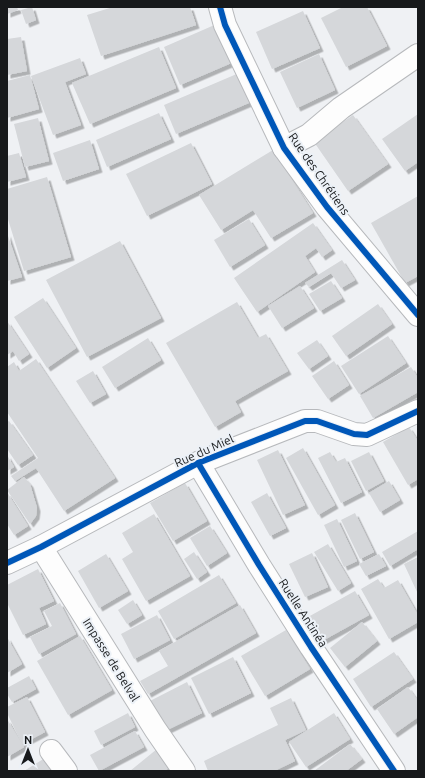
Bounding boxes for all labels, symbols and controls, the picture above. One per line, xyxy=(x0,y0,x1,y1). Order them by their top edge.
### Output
street label: Rue des Chrétiens xyxy=(286,130,353,217)
street label: Rue du Miel xyxy=(172,432,235,469)
street label: Ruelle Antinéa xyxy=(277,576,330,649)
street label: Impasse de Belval xyxy=(81,616,142,704)
north arrow xyxy=(8,730,48,770)
text: N xyxy=(24,734,32,746)

